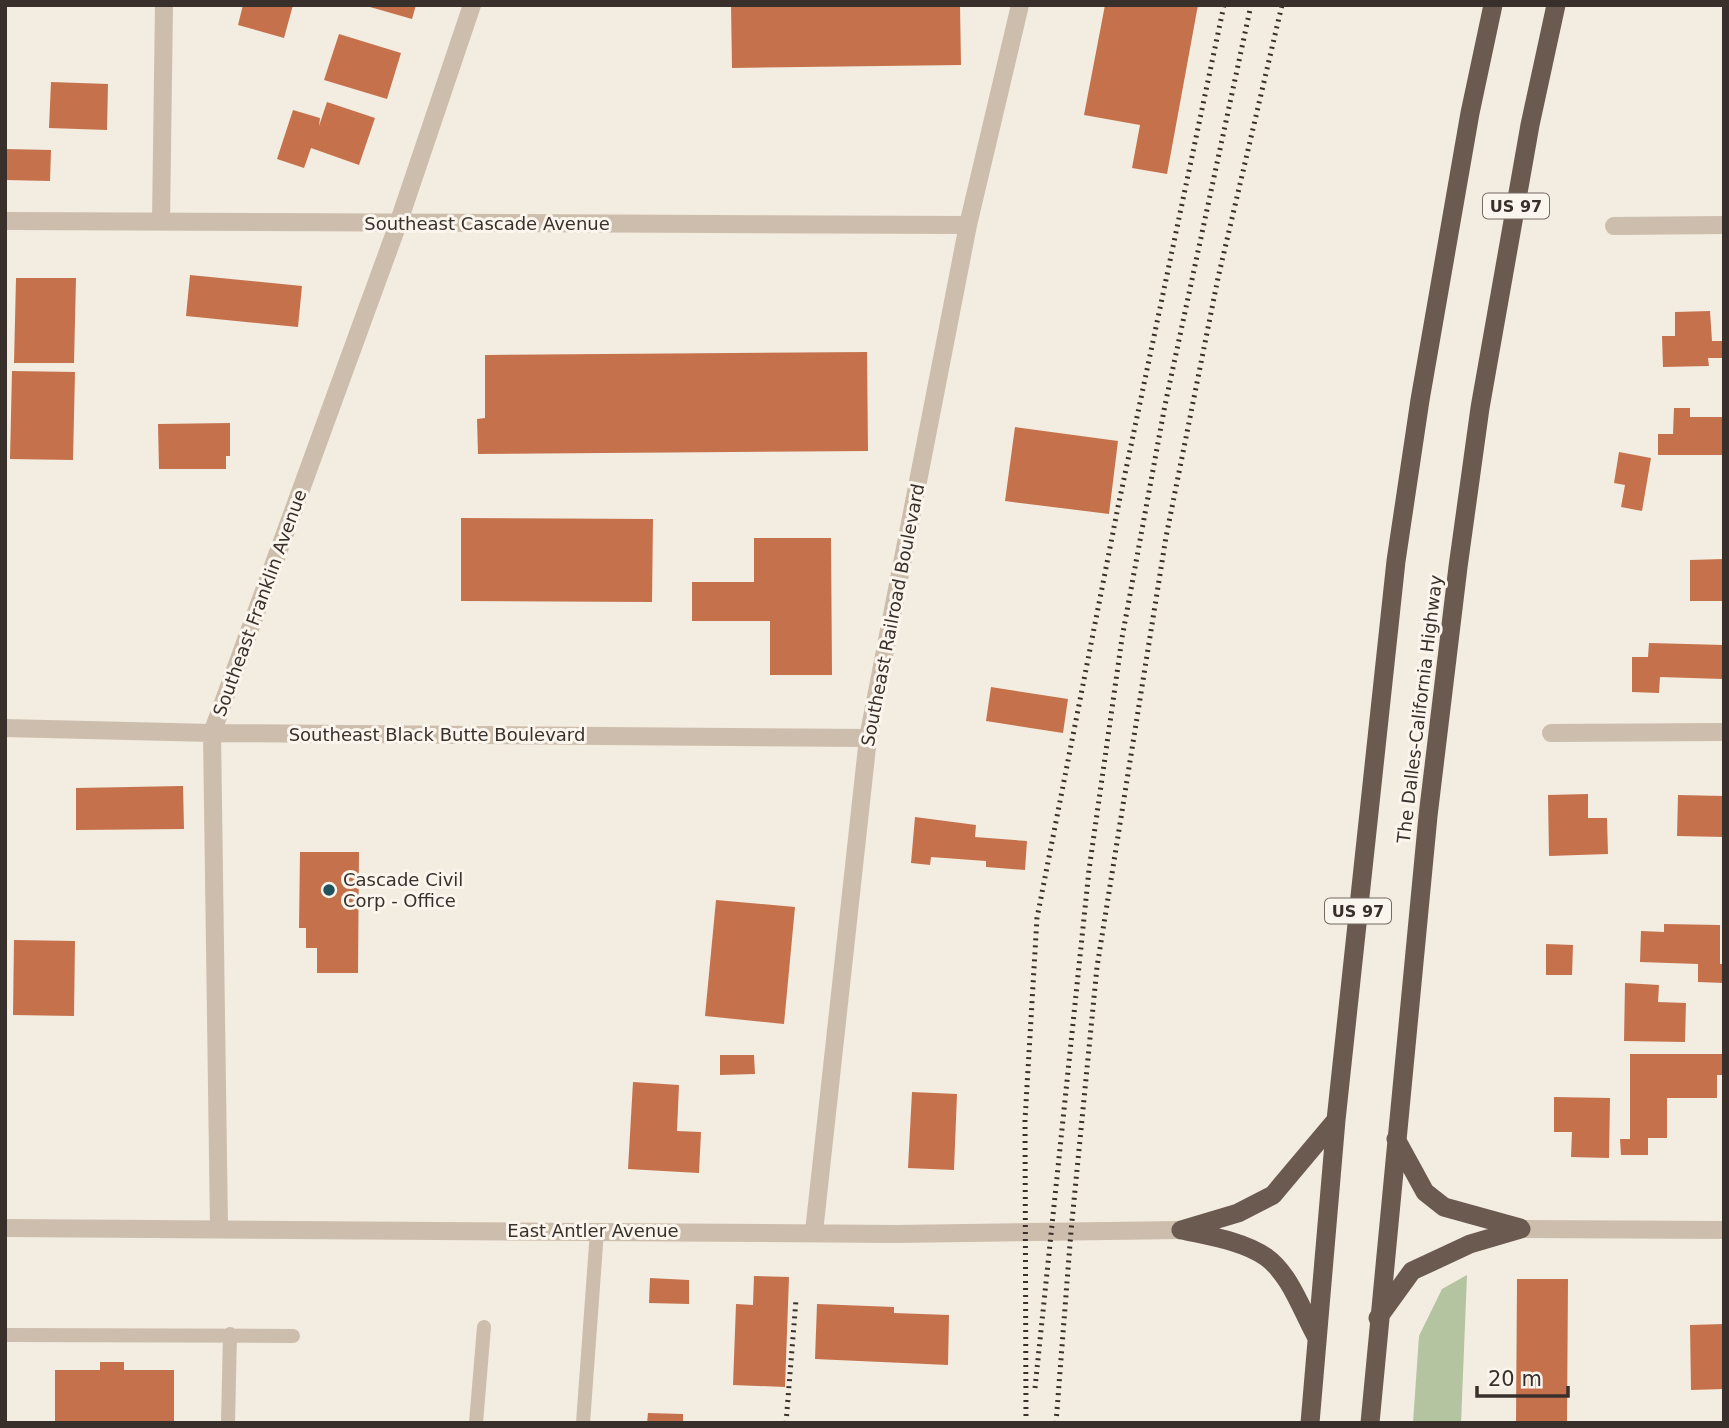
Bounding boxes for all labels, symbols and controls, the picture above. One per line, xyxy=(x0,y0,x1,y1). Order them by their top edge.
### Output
road number: US 97 xyxy=(1483,194,1549,218)
street label: Southeast Cascade Avenue xyxy=(364,213,610,234)
street label: Southeast Railroad Boulevard xyxy=(857,482,928,748)
street label: Southeast Franklin Avenue xyxy=(209,487,310,719)
street label: The Dalles-California Highway xyxy=(1393,573,1446,845)
street label: Southeast Black Butte Boulevard xyxy=(289,724,585,745)
place label: Cascade Civil Corp - Office xyxy=(343,869,463,911)
marker: Cascade Civil Corp - Office xyxy=(321,882,337,898)
road number: US 97 xyxy=(1325,898,1391,923)
street label: East Antler Avenue xyxy=(507,1220,679,1241)
scale bar xyxy=(1477,1354,1568,1398)
text: 20 m xyxy=(1488,1367,1542,1391)

